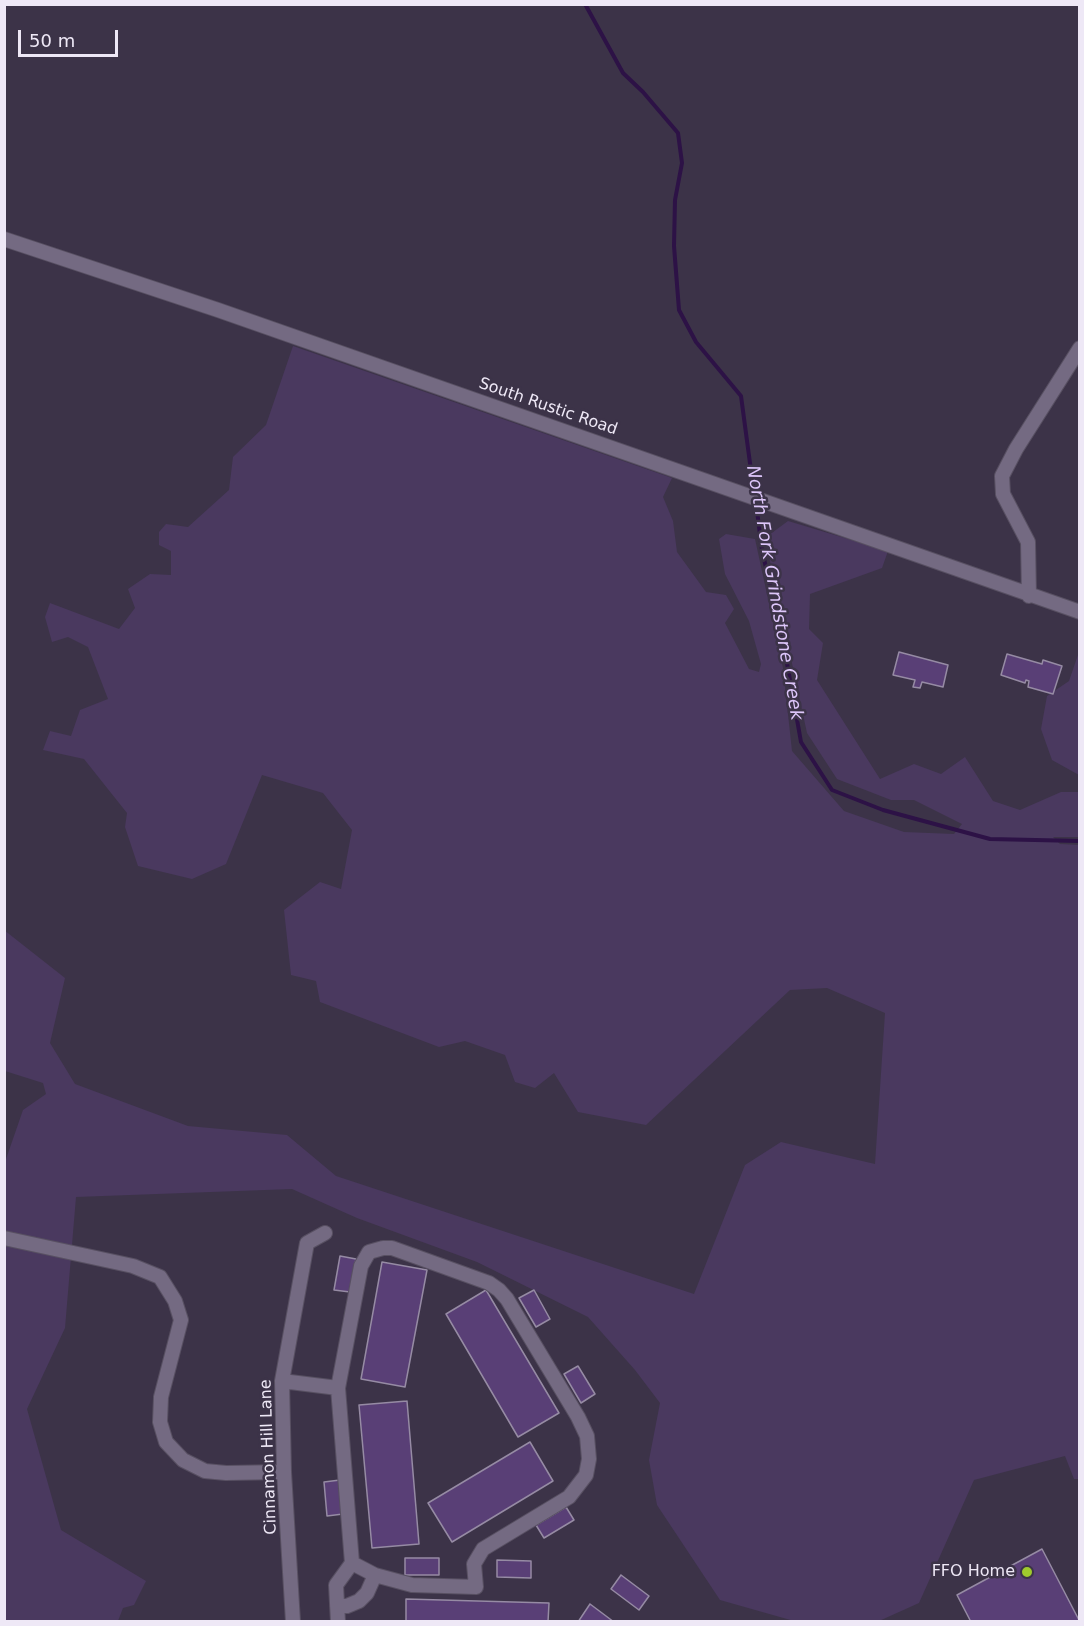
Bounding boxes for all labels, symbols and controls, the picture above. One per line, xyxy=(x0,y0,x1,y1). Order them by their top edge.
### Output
scale bar xyxy=(21,18,122,56)
text: 50 m xyxy=(29,30,75,51)
street label: South Rustic Road xyxy=(476,374,620,440)
water label: North Fork Grindstone Creek xyxy=(741,464,807,722)
street label: Cinnamon Hill Lane xyxy=(257,1379,281,1535)
place label: FFO Home xyxy=(932,1562,1015,1582)
marker: FFO Home xyxy=(1020,1565,1034,1579)

